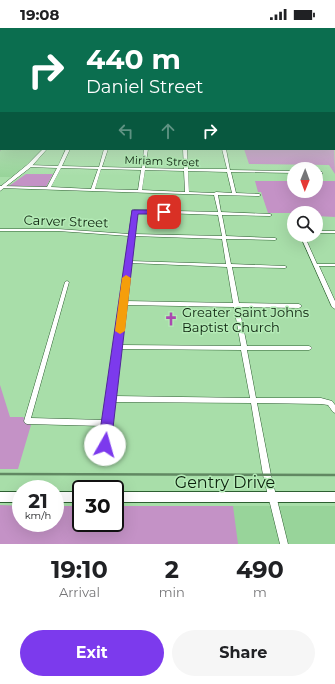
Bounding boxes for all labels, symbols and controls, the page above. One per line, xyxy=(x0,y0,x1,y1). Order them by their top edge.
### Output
text: 19:08 xyxy=(20,5,59,24)
text: 440 m xyxy=(86,42,181,76)
icon: right xyxy=(20,44,72,96)
text: Daniel Street xyxy=(86,76,203,98)
icon: left xyxy=(115,120,137,142)
icon: ahead xyxy=(157,120,179,142)
icon: right xyxy=(199,120,221,142)
street label: Miriam Street xyxy=(124,153,200,169)
north arrow xyxy=(287,162,323,198)
map controls xyxy=(287,162,323,242)
pin xyxy=(147,195,181,229)
icon: arrive xyxy=(153,201,175,223)
button: search xyxy=(287,206,323,242)
street label: Carver Street xyxy=(23,212,109,230)
place label: Greater Saint Johns Baptist Church xyxy=(182,304,309,335)
church icon: Greater Saint Johns Baptist Church xyxy=(163,311,179,327)
position arrow xyxy=(84,424,126,466)
street label: Gentry Drive xyxy=(175,473,275,492)
speed limit sign: 30 xyxy=(72,480,124,532)
text: 21 xyxy=(28,489,48,513)
text: km/h xyxy=(25,509,51,522)
text: 19:10 xyxy=(51,555,108,584)
text: 2 xyxy=(165,555,179,584)
text: 490 xyxy=(236,555,284,584)
text: Arrival xyxy=(59,584,100,600)
text: min xyxy=(159,584,185,600)
text: m xyxy=(253,584,267,600)
button: Exit xyxy=(20,630,164,676)
button: Share xyxy=(172,630,315,676)

